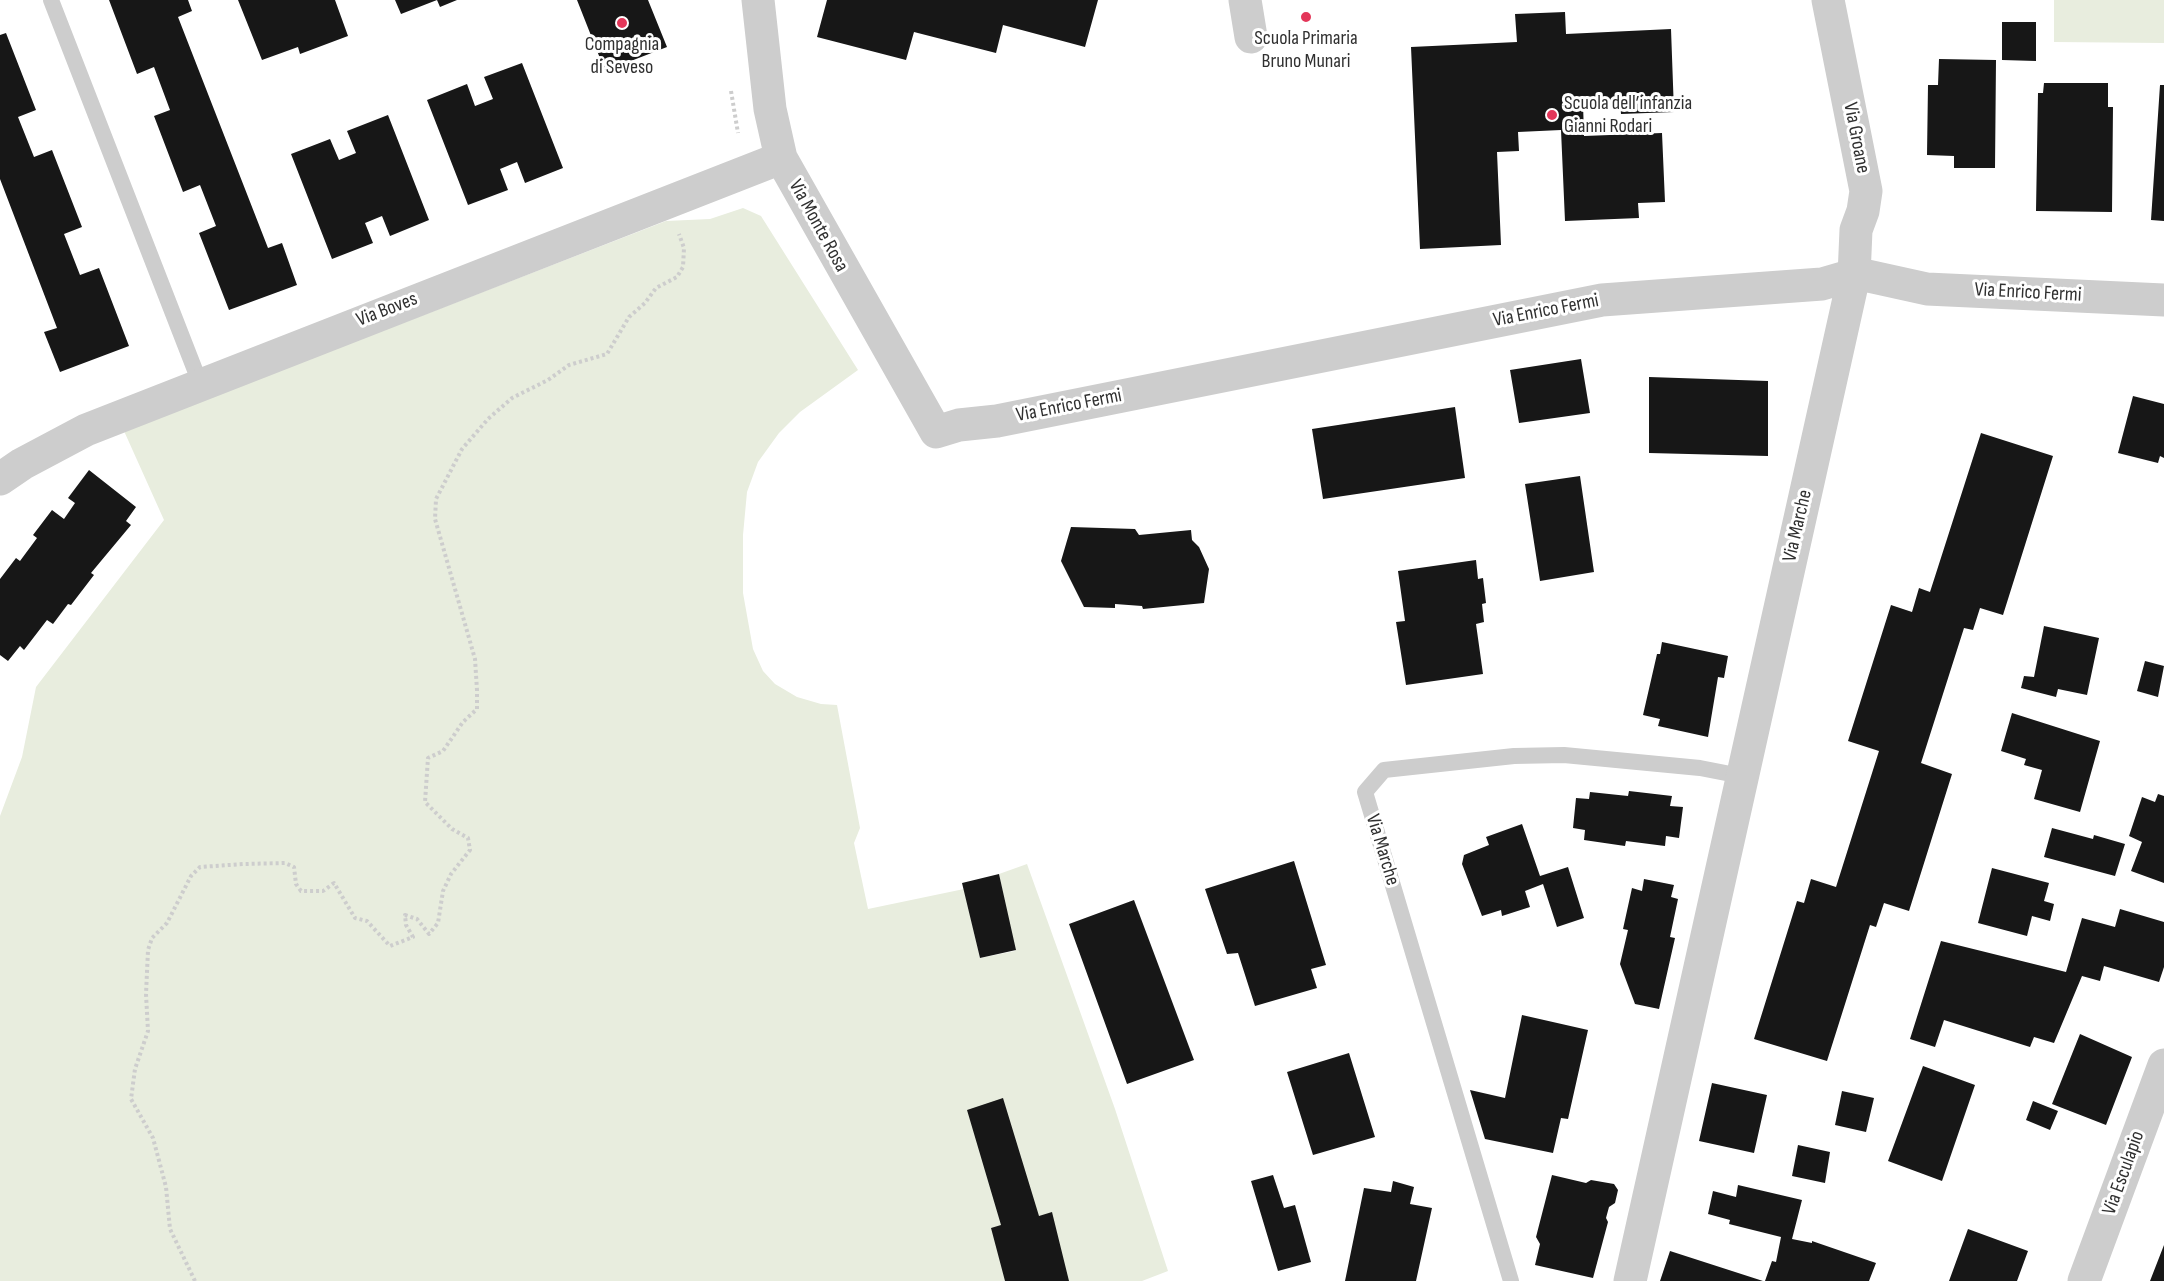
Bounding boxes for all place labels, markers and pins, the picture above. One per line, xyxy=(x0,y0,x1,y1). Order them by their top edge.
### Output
marker: Scuola Primaria Bruno Munari xyxy=(1299,10,1313,24)
marker: Compagnia di Seveso xyxy=(615,16,629,30)
place label: Scuola Primaria Bruno Munari xyxy=(1254,27,1358,74)
place label: Compagnia di Seveso xyxy=(585,33,659,80)
place label: Scuola dell’infanzia Gianni Rodari xyxy=(1564,92,1692,139)
marker: Scuola dell’infanzia Gianni Rodari xyxy=(1545,108,1559,122)

